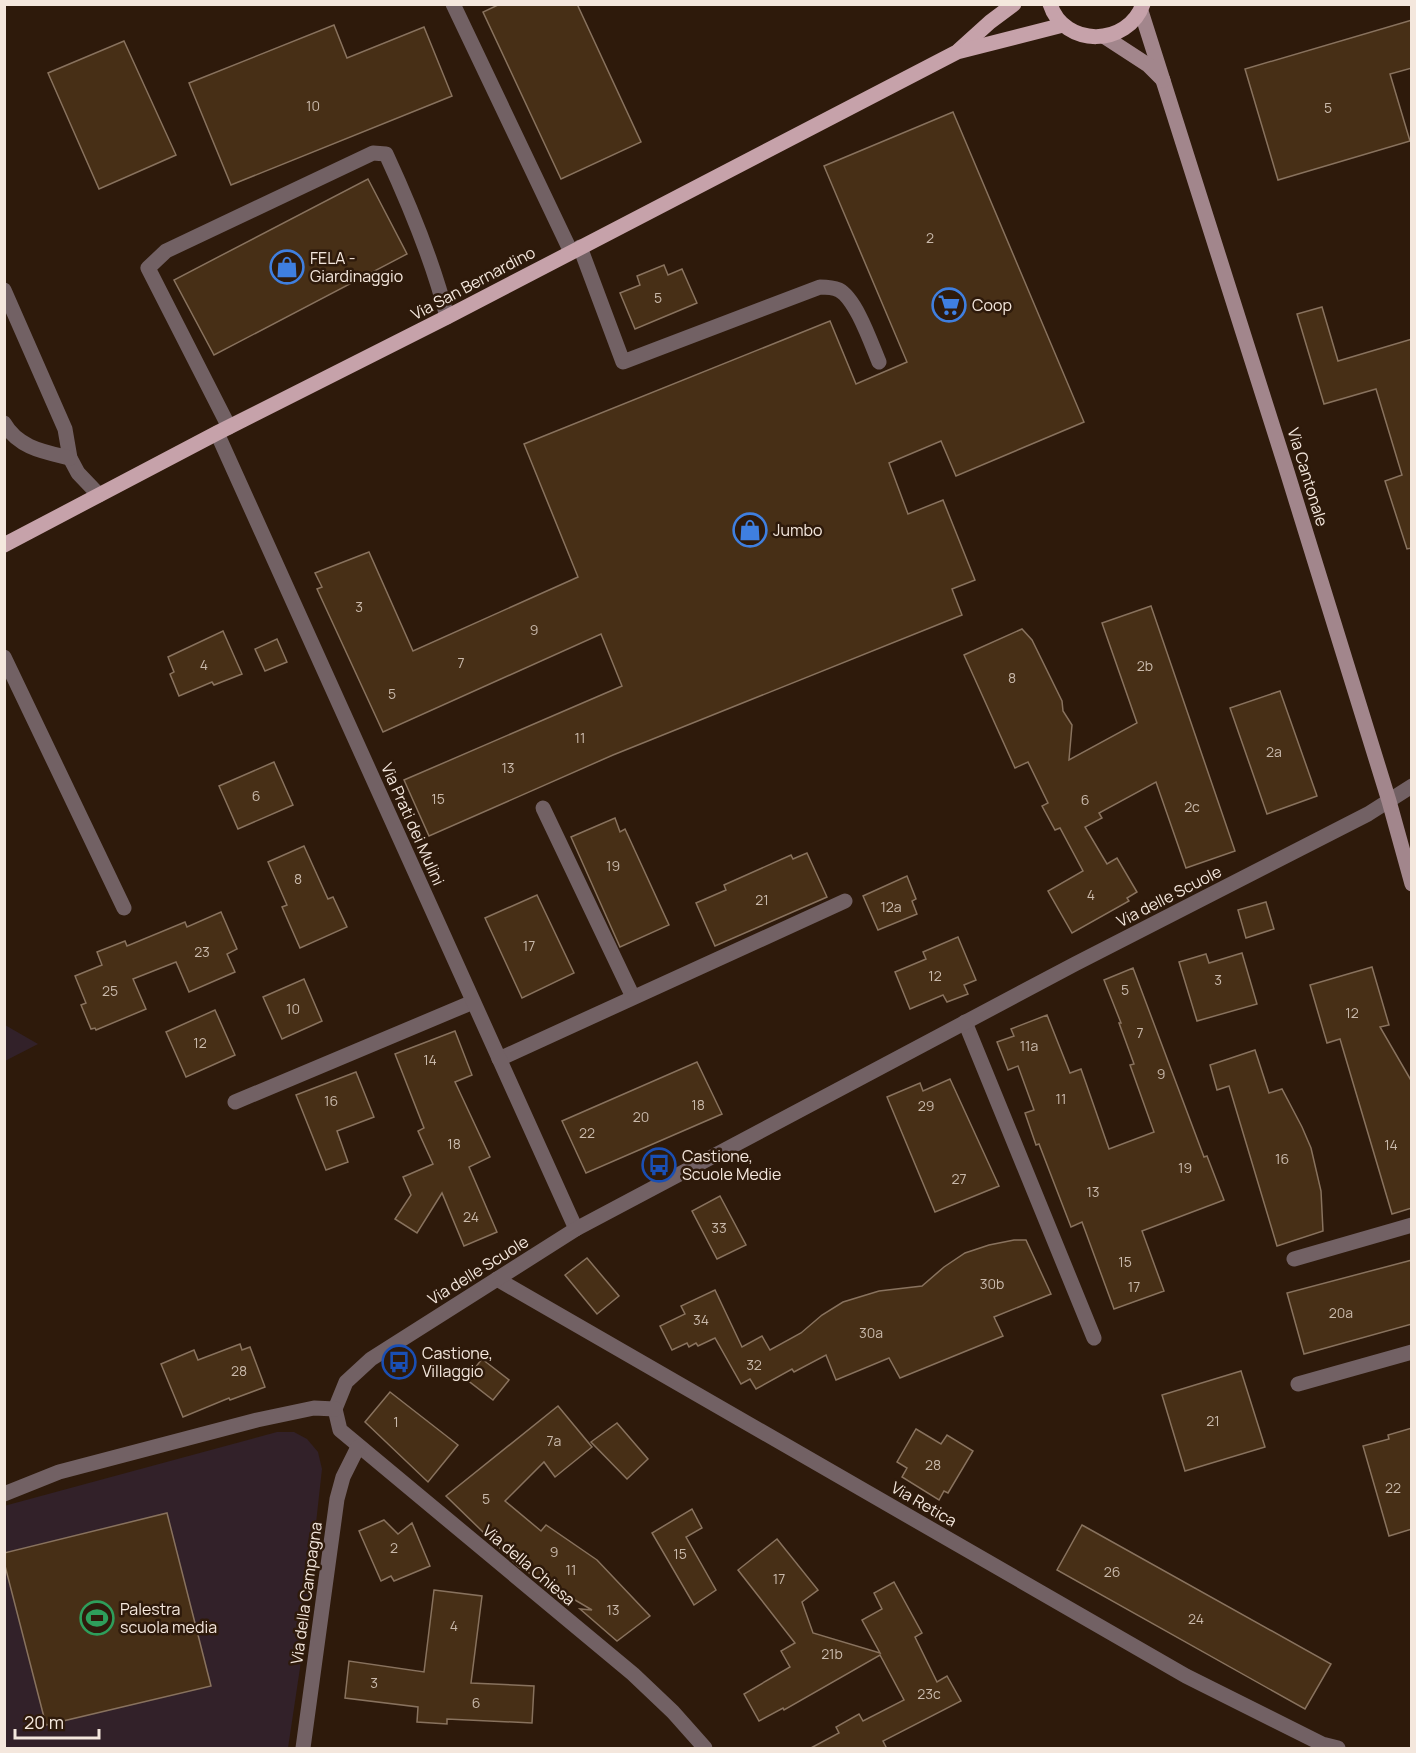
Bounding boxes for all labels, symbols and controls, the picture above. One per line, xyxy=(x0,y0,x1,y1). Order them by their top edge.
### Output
house number: 10 xyxy=(306,96,320,115)
house number: 5 xyxy=(1324,98,1332,117)
house number: 2 xyxy=(926,228,934,247)
street label: Via San Bernardino xyxy=(407,241,539,325)
place label: FELA - Giardinaggio xyxy=(310,247,403,287)
shop icon: FELA - Giardinaggio xyxy=(269,249,305,285)
supermarket icon: Coop xyxy=(931,287,967,323)
house number: 5 xyxy=(654,288,662,307)
place label: Coop xyxy=(972,294,1012,316)
street label: Via Cantonale xyxy=(1283,425,1333,529)
shop icon: Jumbo xyxy=(732,512,768,548)
place label: Jumbo xyxy=(773,519,822,541)
house number: 3 xyxy=(355,597,363,616)
house number: 9 xyxy=(530,620,538,639)
house number: 7 xyxy=(457,653,465,672)
house number: 4 xyxy=(200,655,208,674)
house number: 2b xyxy=(1137,656,1153,675)
house number: 8 xyxy=(1008,668,1016,687)
house number: 5 xyxy=(388,684,396,703)
house number: 11 xyxy=(575,728,585,747)
house number: 2a xyxy=(1266,742,1282,761)
house number: 13 xyxy=(501,758,515,777)
street label: Via Prati dei Mulini xyxy=(376,759,450,889)
house number: 6 xyxy=(252,786,260,805)
house number: 15 xyxy=(431,789,445,808)
house number: 6 xyxy=(1081,790,1089,809)
house number: 2c xyxy=(1184,797,1200,816)
house number: 19 xyxy=(606,856,620,875)
street label: Via delle Scuole xyxy=(1113,860,1225,932)
house number: 8 xyxy=(294,869,302,888)
house number: 4 xyxy=(1087,885,1095,904)
house number: 21 xyxy=(755,890,769,909)
house number: 12a xyxy=(880,897,902,916)
house number: 17 xyxy=(523,936,535,955)
house number: 23 xyxy=(194,942,210,961)
house number: 12 xyxy=(928,966,942,985)
house number: 3 xyxy=(1214,970,1222,989)
house number: 5 xyxy=(1121,980,1129,999)
house number: 25 xyxy=(102,981,118,1000)
house number: 10 xyxy=(286,999,300,1018)
house number: 12 xyxy=(1345,1003,1359,1022)
house number: 7 xyxy=(1136,1023,1144,1042)
house number: 12 xyxy=(193,1033,207,1052)
house number: 11a xyxy=(1020,1036,1038,1055)
house number: 14 xyxy=(423,1050,437,1069)
house number: 9 xyxy=(1157,1064,1165,1083)
house number: 11 xyxy=(1056,1089,1066,1108)
house number: 16 xyxy=(324,1091,338,1110)
house number: 18 xyxy=(691,1095,705,1114)
house number: 29 xyxy=(918,1096,934,1115)
house number: 20 xyxy=(633,1107,649,1126)
house number: 22 xyxy=(579,1123,595,1142)
house number: 18 xyxy=(447,1134,461,1153)
house number: 14 xyxy=(1384,1135,1398,1154)
place label: Castione, Scuole Medie xyxy=(682,1145,781,1185)
bus stop icon: Castione, Scuole Medie xyxy=(641,1147,677,1183)
house number: 16 xyxy=(1275,1149,1289,1168)
house number: 19 xyxy=(1178,1158,1192,1177)
house number: 27 xyxy=(951,1169,967,1188)
house number: 13 xyxy=(1086,1182,1100,1201)
house number: 24 xyxy=(463,1207,479,1226)
house number: 33 xyxy=(711,1218,727,1237)
street label: Via delle Scuole xyxy=(423,1230,533,1310)
house number: 15 xyxy=(1118,1252,1132,1271)
house number: 30b xyxy=(980,1274,1004,1293)
house number: 17 xyxy=(1128,1277,1140,1296)
house number: 20a xyxy=(1329,1303,1353,1322)
house number: 34 xyxy=(693,1310,709,1329)
house number: 30a xyxy=(859,1323,883,1342)
place label: Castione, Villaggio xyxy=(422,1342,493,1382)
bus stop icon: Castione, Villaggio xyxy=(381,1344,417,1380)
house number: 32 xyxy=(746,1355,762,1374)
house number: 28 xyxy=(231,1361,247,1380)
house number: 21 xyxy=(1206,1411,1220,1430)
house number: 1 xyxy=(393,1412,399,1431)
house number: 7a xyxy=(547,1431,561,1450)
house number: 28 xyxy=(925,1455,941,1474)
street label: Via Retica xyxy=(887,1476,961,1532)
house number: 22 xyxy=(1385,1478,1401,1497)
house number: 5 xyxy=(482,1489,490,1508)
street label: Via della Campagna xyxy=(285,1520,327,1666)
street label: Via della Chiesa xyxy=(478,1520,580,1610)
house number: 2 xyxy=(390,1538,398,1557)
house number: 9 xyxy=(550,1542,558,1561)
house number: 15 xyxy=(673,1544,687,1563)
house number: 11 xyxy=(566,1560,576,1579)
house number: 26 xyxy=(1104,1562,1120,1581)
house number: 17 xyxy=(773,1569,785,1588)
place label: Palestra scuola media xyxy=(120,1598,217,1638)
sports icon: Palestra scuola media xyxy=(79,1600,115,1636)
house number: 13 xyxy=(606,1600,620,1619)
house number: 24 xyxy=(1188,1609,1204,1628)
house number: 4 xyxy=(450,1616,458,1635)
house number: 21b xyxy=(821,1644,843,1663)
house number: 3 xyxy=(370,1673,378,1692)
house number: 23c xyxy=(917,1684,941,1703)
house number: 6 xyxy=(472,1693,480,1712)
scale bar xyxy=(15,1702,99,1740)
text: 20 m xyxy=(24,1710,64,1734)

